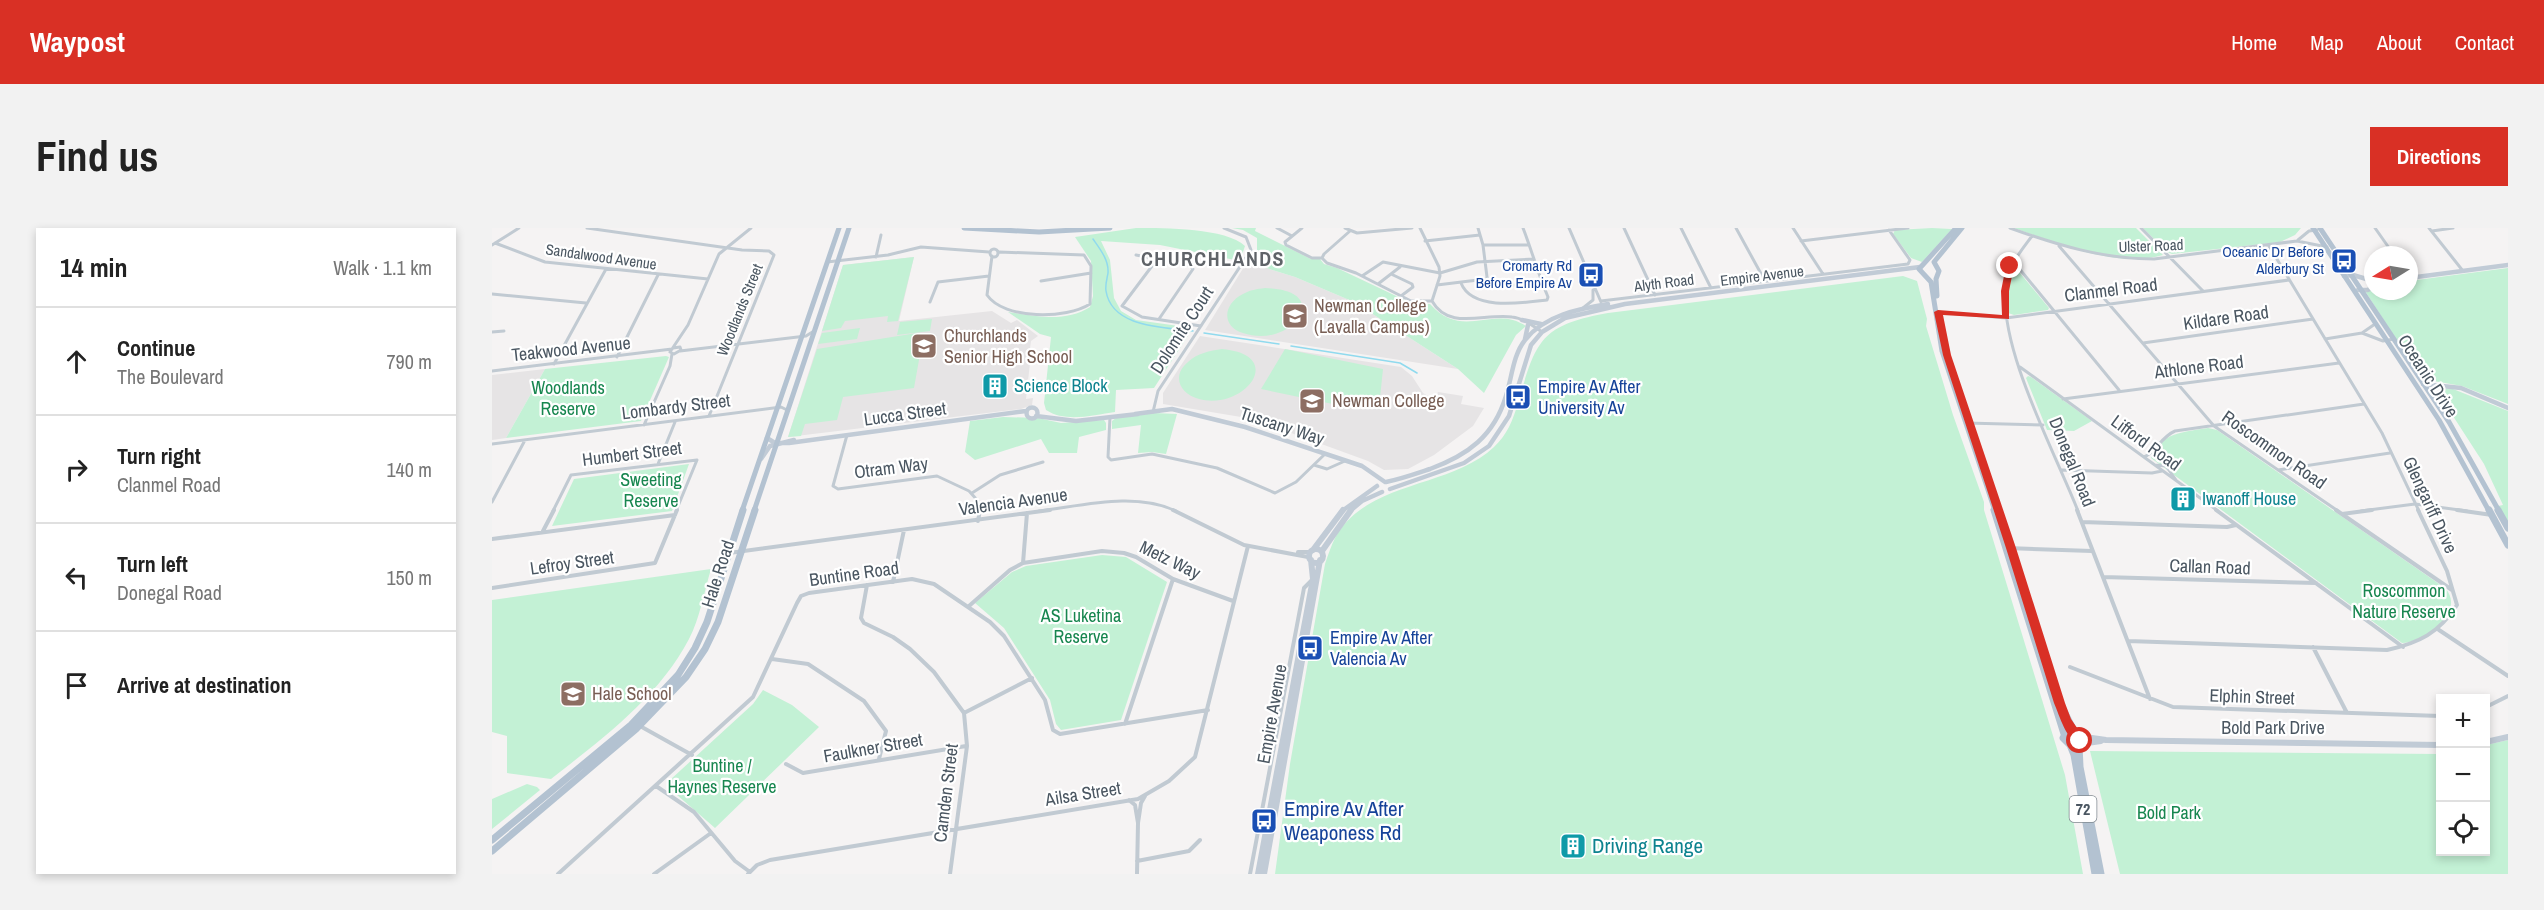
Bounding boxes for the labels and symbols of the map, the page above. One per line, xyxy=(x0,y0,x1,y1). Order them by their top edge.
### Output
street label: Ulster Road xyxy=(2118,234,2184,257)
street label: Sandalwood Avenue xyxy=(544,238,658,275)
place label: Oceanic Dr Before Alderbury St xyxy=(2222,241,2325,279)
district label: CHURCHLANDS xyxy=(1141,245,1285,272)
bus stop icon: Oceanic Dr Before Alderbury St xyxy=(2329,246,2359,276)
north arrow xyxy=(2364,246,2418,300)
route end xyxy=(1996,252,2022,278)
place label: Cromarty Rd Before Empire Av xyxy=(1476,255,1573,293)
street label: Woodlands Street xyxy=(712,260,768,359)
bus stop icon: Cromarty Rd Before Empire Av xyxy=(1576,260,1606,290)
street label: Empire Avenue xyxy=(1719,260,1805,291)
street label: Alyth Road xyxy=(1632,268,1695,297)
street label: Clanmel Road xyxy=(2063,271,2159,308)
street label: Dolomite Court xyxy=(1144,281,1219,378)
place label: Newman College (Lavalla Campus) xyxy=(1314,293,1430,339)
street label: Kildare Road xyxy=(2182,299,2270,336)
school or university icon: Newman College (Lavalla Campus) xyxy=(1280,301,1310,331)
place label: Churchlands Senior High School xyxy=(944,323,1072,369)
street label: Oceanic Drive xyxy=(2392,329,2465,422)
street label: Teakwood Avenue xyxy=(510,330,632,367)
school or university icon: Churchlands Senior High School xyxy=(909,331,939,361)
street label: Athlone Road xyxy=(2152,349,2245,384)
building icon: Science Block xyxy=(980,371,1010,401)
place label: Science Block xyxy=(1014,373,1108,398)
place label: Empire Av After University Av xyxy=(1538,374,1640,420)
park label: Woodlands Reserve xyxy=(531,375,605,421)
bus stop icon: Empire Av After University Av xyxy=(1503,382,1533,412)
school or university icon: Newman College xyxy=(1297,386,1327,416)
street label: Lombardy Street xyxy=(620,387,732,426)
place label: Newman College xyxy=(1332,388,1444,413)
street label: Lucca Street xyxy=(862,395,948,432)
street label: Tuscany Way xyxy=(1237,400,1328,451)
street label: Roscommon Road xyxy=(2217,404,2332,495)
street label: Lifford Road xyxy=(2106,409,2186,477)
street label: Donegal Road xyxy=(2043,413,2102,510)
street label: Humbert Street xyxy=(581,435,683,472)
street label: Otram Way xyxy=(853,451,930,484)
street label: Glengariff Drive xyxy=(2397,452,2464,557)
park label: Sweeting Reserve xyxy=(620,467,683,513)
street label: Valencia Avenue xyxy=(957,482,1069,522)
building icon: Iwanoff House xyxy=(2168,484,2198,514)
place label: Iwanoff House xyxy=(2202,486,2296,511)
street label: Metz Way xyxy=(1135,534,1205,585)
street label: Hale Road xyxy=(695,537,740,611)
street label: Lefroy Street xyxy=(528,544,616,581)
street label: Callan Road xyxy=(2169,553,2251,580)
street label: Buntine Road xyxy=(807,555,900,592)
park label: Roscommon Nature Reserve xyxy=(2352,578,2456,624)
park label: AS Luketina Reserve xyxy=(1040,603,1121,649)
place label: Empire Av After Valencia Av xyxy=(1330,625,1432,671)
bus stop icon: Empire Av After Valencia Av xyxy=(1295,633,1325,663)
street label: Empire Avenue xyxy=(1250,662,1293,766)
school or university icon: Hale School xyxy=(558,679,588,709)
place label: Hale School xyxy=(592,681,672,706)
street label: Elphin Street xyxy=(2209,683,2295,710)
street label: Bold Park Drive xyxy=(2221,715,2325,740)
street label: Faulkner Street xyxy=(821,726,924,769)
route start xyxy=(2066,727,2092,753)
street label: Camden Street xyxy=(927,742,964,844)
park label: Buntine / Haynes Reserve xyxy=(667,753,777,799)
street label: Ailsa Street xyxy=(1042,775,1123,812)
place label: Empire Av After Weaponess Rd xyxy=(1284,794,1404,847)
road number: 72 xyxy=(2070,796,2096,822)
park label: Bold Park xyxy=(2137,800,2202,825)
bus stop icon: Empire Av After Weaponess Rd xyxy=(1249,806,1279,836)
building icon: Driving Range xyxy=(1558,831,1588,861)
place label: Driving Range xyxy=(1592,831,1703,860)

